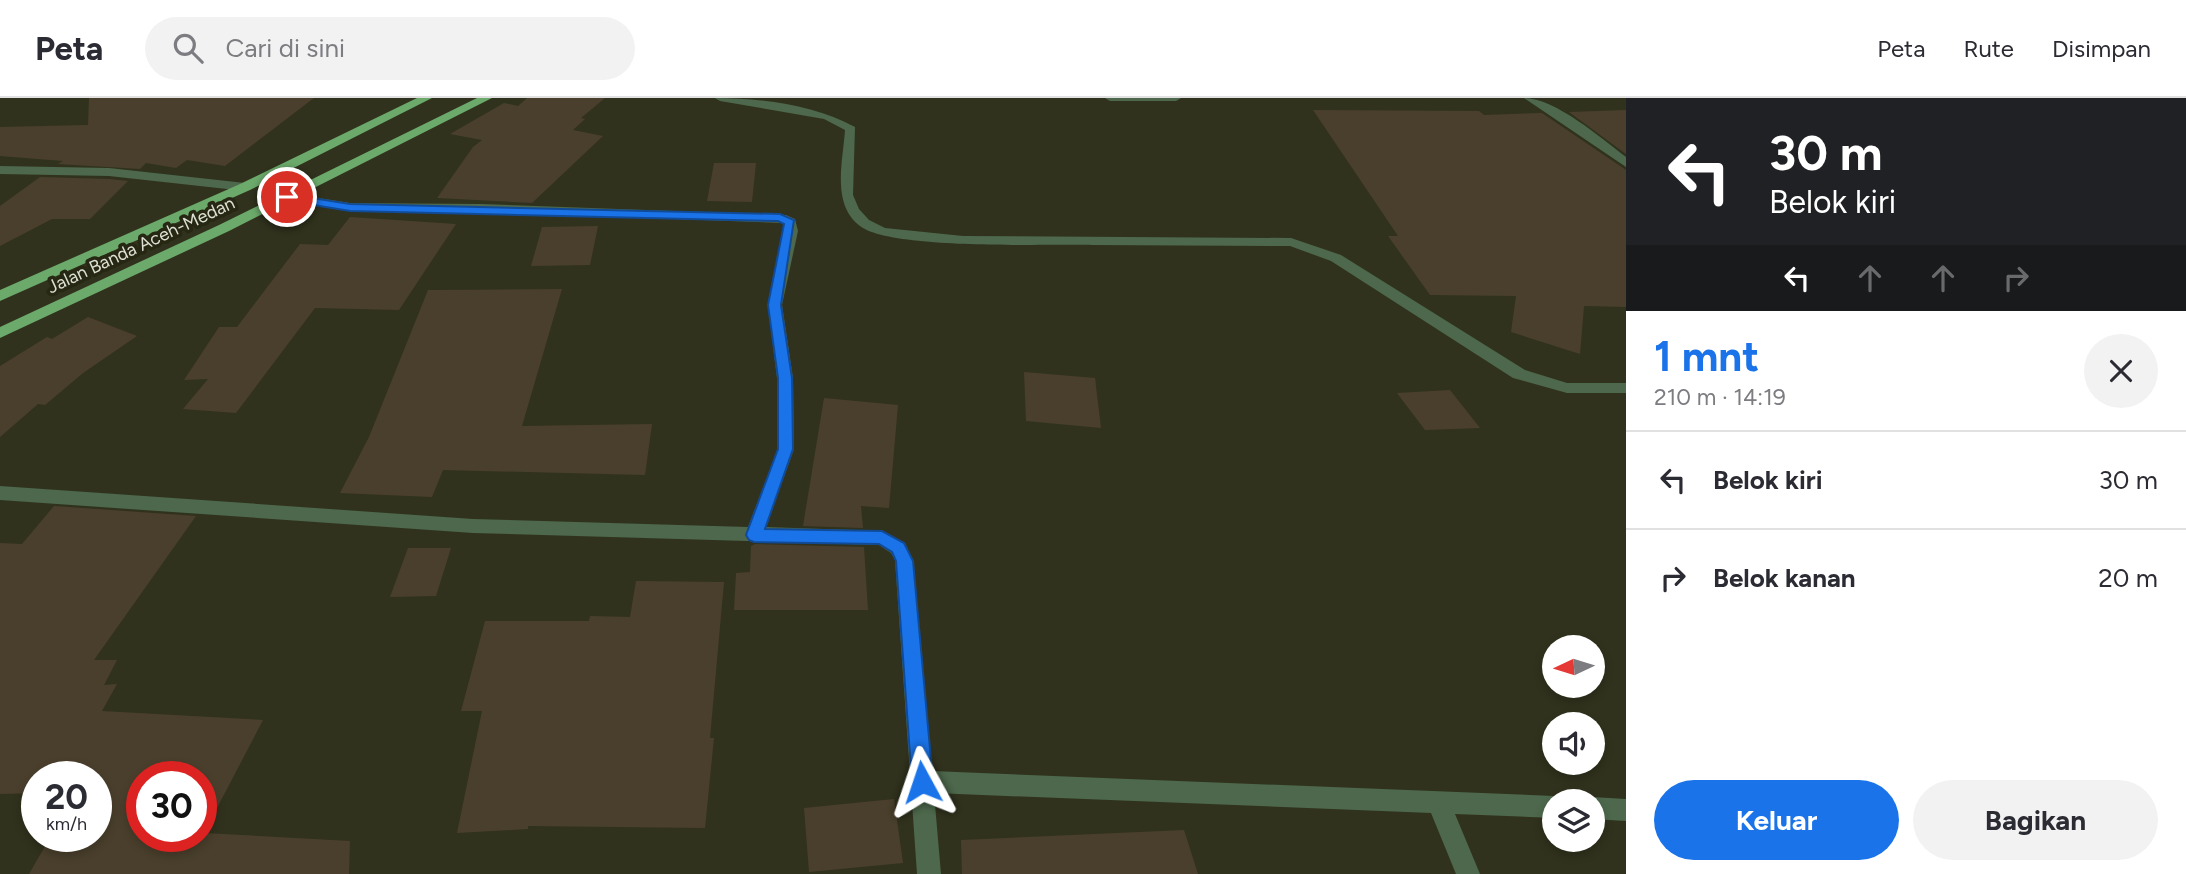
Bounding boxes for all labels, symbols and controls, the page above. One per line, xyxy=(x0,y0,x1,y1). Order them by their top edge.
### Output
search box xyxy=(145,17,635,80)
text: Peta xyxy=(35,29,103,68)
icon: search xyxy=(169,29,207,67)
text: Cari di sini xyxy=(225,32,345,64)
text: Peta xyxy=(1877,34,1925,63)
text: Rute xyxy=(1963,34,2014,63)
text: Disimpan xyxy=(2052,34,2151,63)
text: 30 m xyxy=(1769,123,1882,182)
icon: left xyxy=(1654,126,1745,217)
pin xyxy=(257,167,317,227)
icon: arrive xyxy=(268,178,306,216)
text: Belok kiri xyxy=(1769,183,1896,221)
street label: Jalan Banda Aceh-Medan xyxy=(44,192,238,298)
icon: left xyxy=(1778,259,1816,297)
icon: ahead xyxy=(1851,259,1889,297)
icon: ahead xyxy=(1924,259,1962,297)
icon: right xyxy=(1997,259,2035,297)
text: 1 mnt xyxy=(1654,331,1759,382)
button: close xyxy=(2084,334,2158,408)
text: 210 m · 14:19 xyxy=(1654,383,1786,411)
icon: left xyxy=(1654,461,1692,499)
text: Belok kiri xyxy=(1713,464,1822,496)
text: 30 m xyxy=(2099,464,2158,496)
icon: right xyxy=(1654,559,1692,597)
text: Belok kanan xyxy=(1713,562,1856,594)
text: 20 m xyxy=(2098,562,2158,594)
north arrow xyxy=(1542,635,1605,698)
map controls xyxy=(1542,635,1605,852)
button: sound xyxy=(1542,712,1605,775)
position arrow xyxy=(885,745,959,819)
speed limit sign: 30 xyxy=(126,761,217,852)
text: 20 xyxy=(45,776,88,818)
button: Keluar xyxy=(1654,780,1899,860)
button: Bagikan xyxy=(1913,780,2158,860)
button: layers xyxy=(1542,789,1605,852)
text: km/h xyxy=(46,813,87,835)

